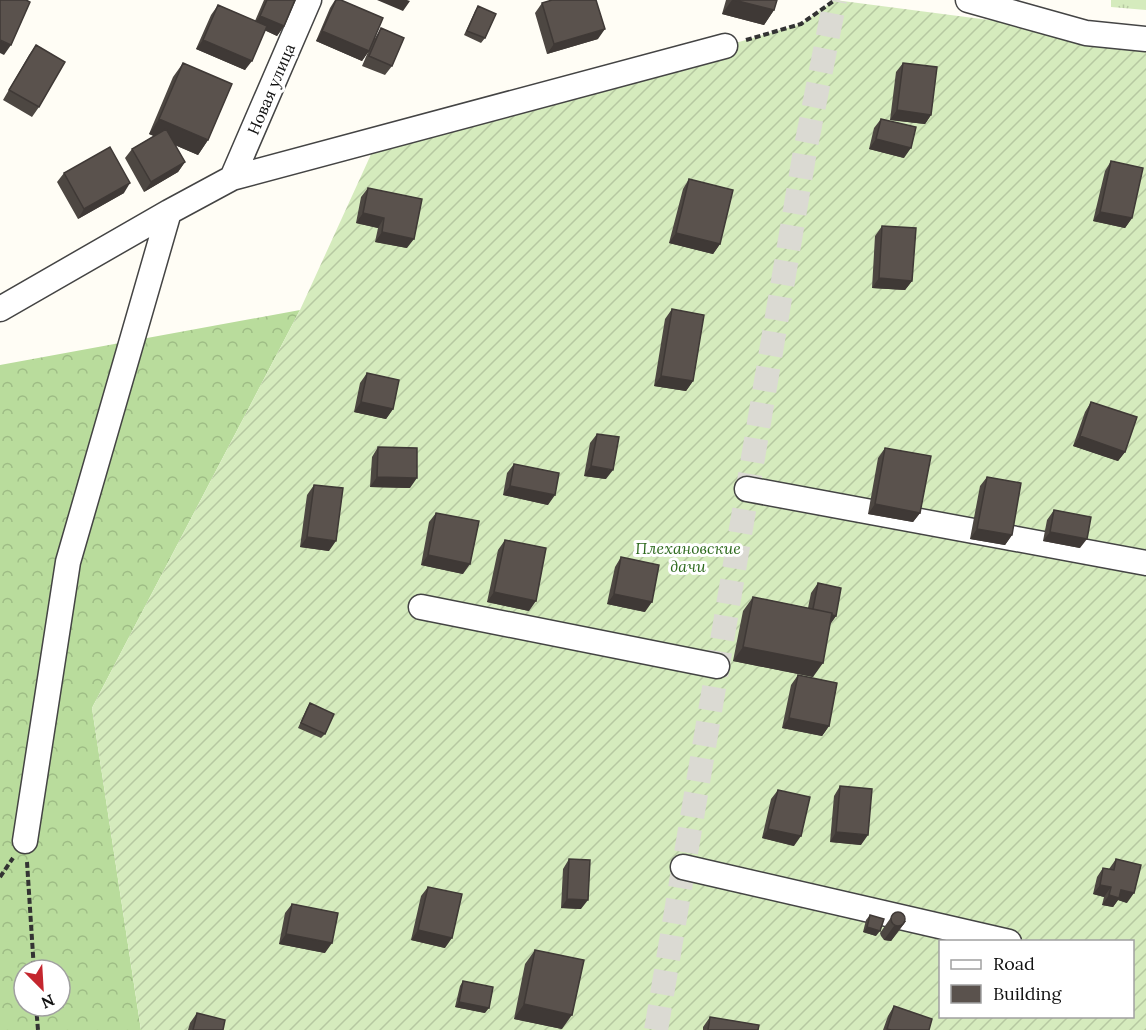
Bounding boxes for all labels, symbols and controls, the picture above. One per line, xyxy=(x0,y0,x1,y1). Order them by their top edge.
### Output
street label: Новая улица xyxy=(243,40,299,138)
park label: Плехановские дачи xyxy=(635,538,741,576)
legend xyxy=(939,940,1134,1018)
text: Road xyxy=(993,952,1035,975)
north arrow xyxy=(12,958,72,1018)
text: Building xyxy=(993,982,1063,1005)
text: N xyxy=(38,990,58,1013)

